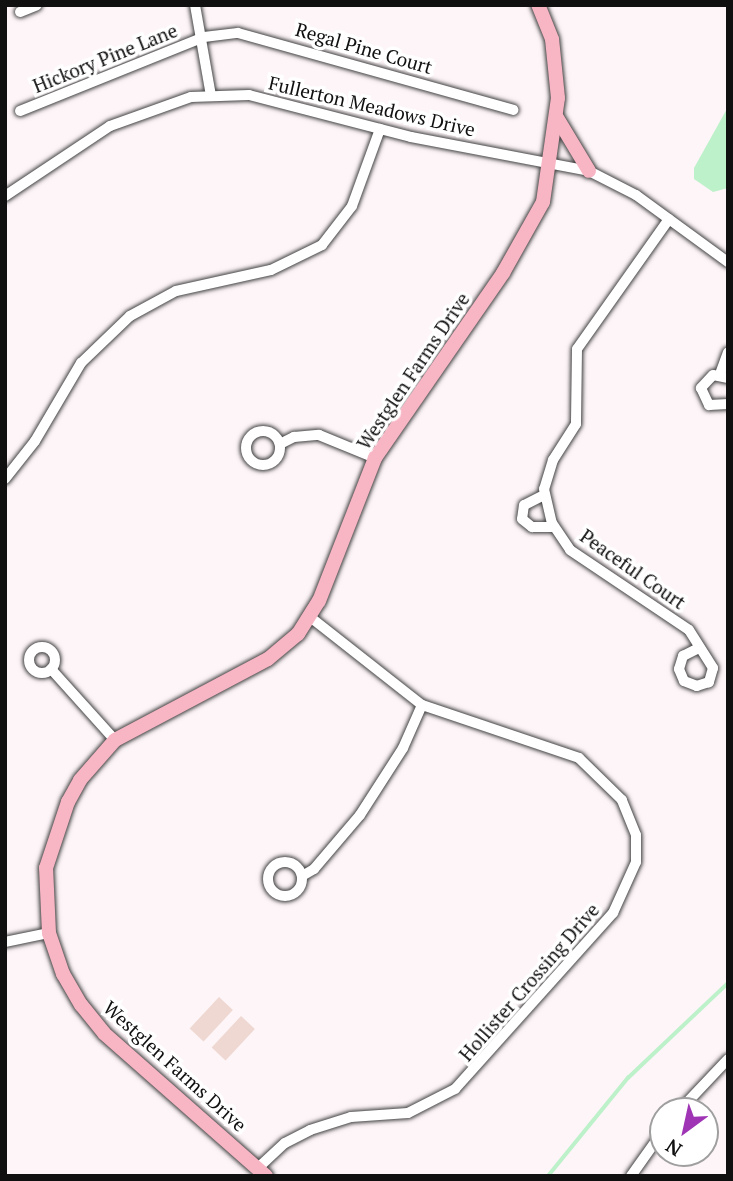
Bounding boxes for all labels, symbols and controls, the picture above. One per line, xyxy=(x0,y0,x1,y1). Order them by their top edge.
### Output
street label: Regal Pine Court xyxy=(293,18,435,78)
street label: Hickory Pine Lane xyxy=(29,19,181,97)
street label: Fullerton Meadows Drive xyxy=(266,71,478,141)
street label: Westglen Farms Drive xyxy=(352,288,474,454)
street label: Peaceful Court xyxy=(576,524,690,614)
street label: Hollister Crossing Drive xyxy=(454,898,604,1066)
street label: Westglen Farms Drive xyxy=(99,996,251,1136)
north arrow xyxy=(649,1097,719,1167)
text: N xyxy=(661,1134,686,1163)

